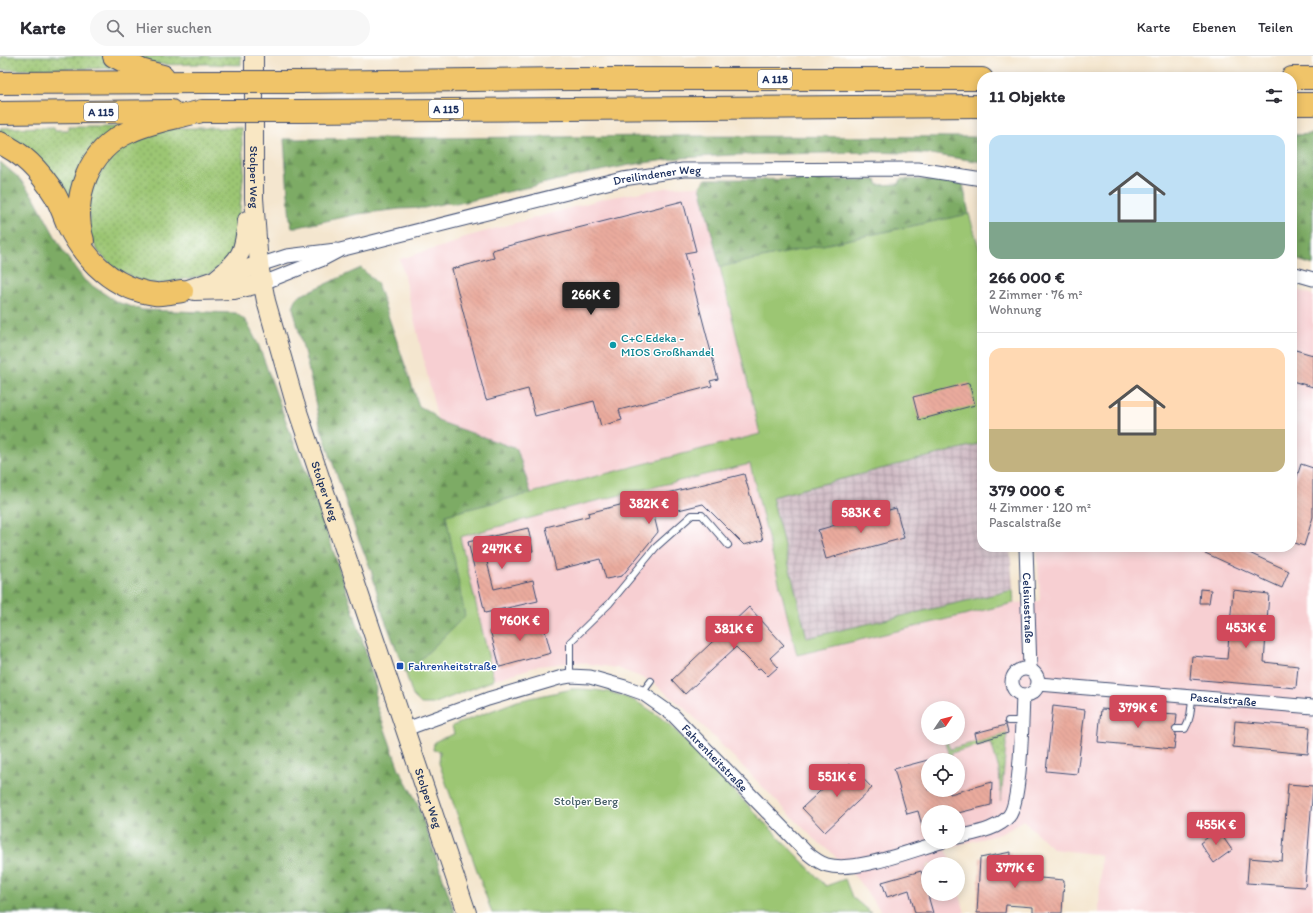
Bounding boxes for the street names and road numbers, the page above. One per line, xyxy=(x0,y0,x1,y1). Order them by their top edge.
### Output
road number: A 115 xyxy=(758,70,792,88)
road number: A 115 xyxy=(429,100,463,118)
road number: A 115 xyxy=(84,103,118,121)
street label: Stolper Weg xyxy=(247,146,262,210)
street label: Dreilindener Weg xyxy=(612,163,702,188)
street label: Stolper Weg xyxy=(308,459,342,524)
street label: Celsiusstraße xyxy=(1020,572,1036,644)
street label: Pascalstraße xyxy=(1189,690,1257,709)
street label: Fahrenheitstraße xyxy=(679,721,751,795)
street label: Stolper Weg xyxy=(412,766,445,831)

